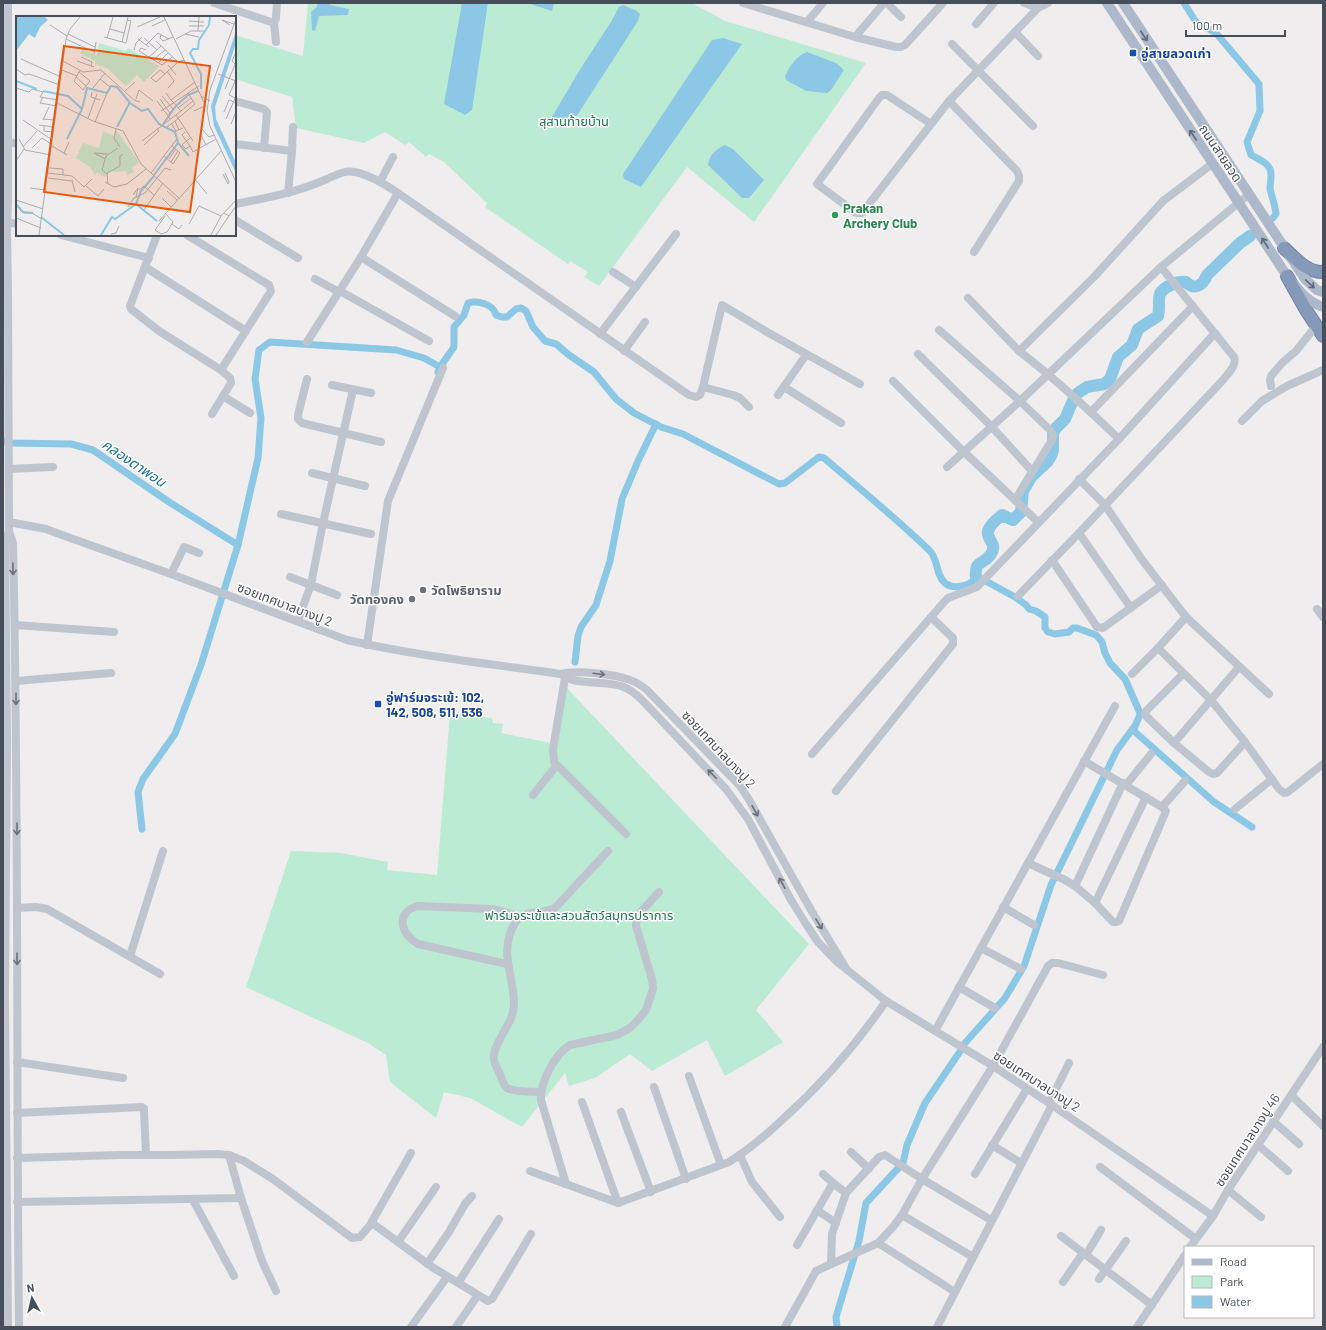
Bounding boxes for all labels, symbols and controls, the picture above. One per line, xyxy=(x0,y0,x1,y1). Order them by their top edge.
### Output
scale bar xyxy=(1186,12,1285,38)
inset map xyxy=(16,16,236,236)
text: 100 m xyxy=(1192,18,1222,32)
one-way arrow xyxy=(1140,30,1148,41)
place label: อู่สายลวดเก่า xyxy=(1141,45,1211,62)
marker: อู่สายลวดเก่า xyxy=(1128,48,1138,58)
park label: สุสานท้ายบ้าน xyxy=(539,113,609,129)
street label: ถนนสายลวด xyxy=(1196,121,1246,185)
one-way arrow xyxy=(1189,130,1197,141)
place label: Prakan Archery Club xyxy=(843,200,917,231)
marker: Prakan Archery Club xyxy=(830,210,840,220)
one-way arrow xyxy=(1261,237,1269,249)
one-way arrow xyxy=(1305,279,1315,288)
water label: คลองตาพอน xyxy=(99,435,170,491)
one-way arrow xyxy=(9,562,17,575)
street label: ซอยเทศบาลบางปู 2 xyxy=(235,579,335,629)
place label: วัดโพธิยาราม xyxy=(431,582,502,598)
marker: วัดโพธิยาราม xyxy=(418,585,428,595)
place label: วัดทองคง xyxy=(350,591,404,607)
marker: วัดทองคง xyxy=(407,594,417,604)
one-way arrow xyxy=(592,671,605,678)
place label: อู่ฟาร์มจระเข้: 102, 142, 508, 511, 536 xyxy=(386,689,484,720)
one-way arrow xyxy=(12,692,20,705)
marker: อู่ฟาร์มจระเข้: 102, 142, 508, 511, 536 xyxy=(373,699,383,709)
street label: ซอยเทศบาลบางปู 2 xyxy=(679,707,759,791)
one-way arrow xyxy=(707,769,717,779)
one-way arrow xyxy=(752,805,760,817)
one-way arrow xyxy=(13,822,21,835)
one-way arrow xyxy=(777,877,785,889)
park label: ฟาร์มจระเข้และสวนสัตว์สมุทรปราการ xyxy=(485,907,673,923)
one-way arrow xyxy=(816,918,824,930)
one-way arrow xyxy=(13,952,21,965)
street label: ซอยเทศบาลบางปู 2 xyxy=(991,1047,1083,1115)
street label: ซอยเทศบาลบางปู 46 xyxy=(1211,1090,1283,1189)
legend xyxy=(1184,1246,1314,1318)
text: Road xyxy=(1220,1254,1247,1268)
text: Park xyxy=(1220,1274,1244,1288)
north arrow xyxy=(12,1278,52,1318)
text: N xyxy=(26,1281,35,1295)
text: Water xyxy=(1220,1294,1252,1308)

